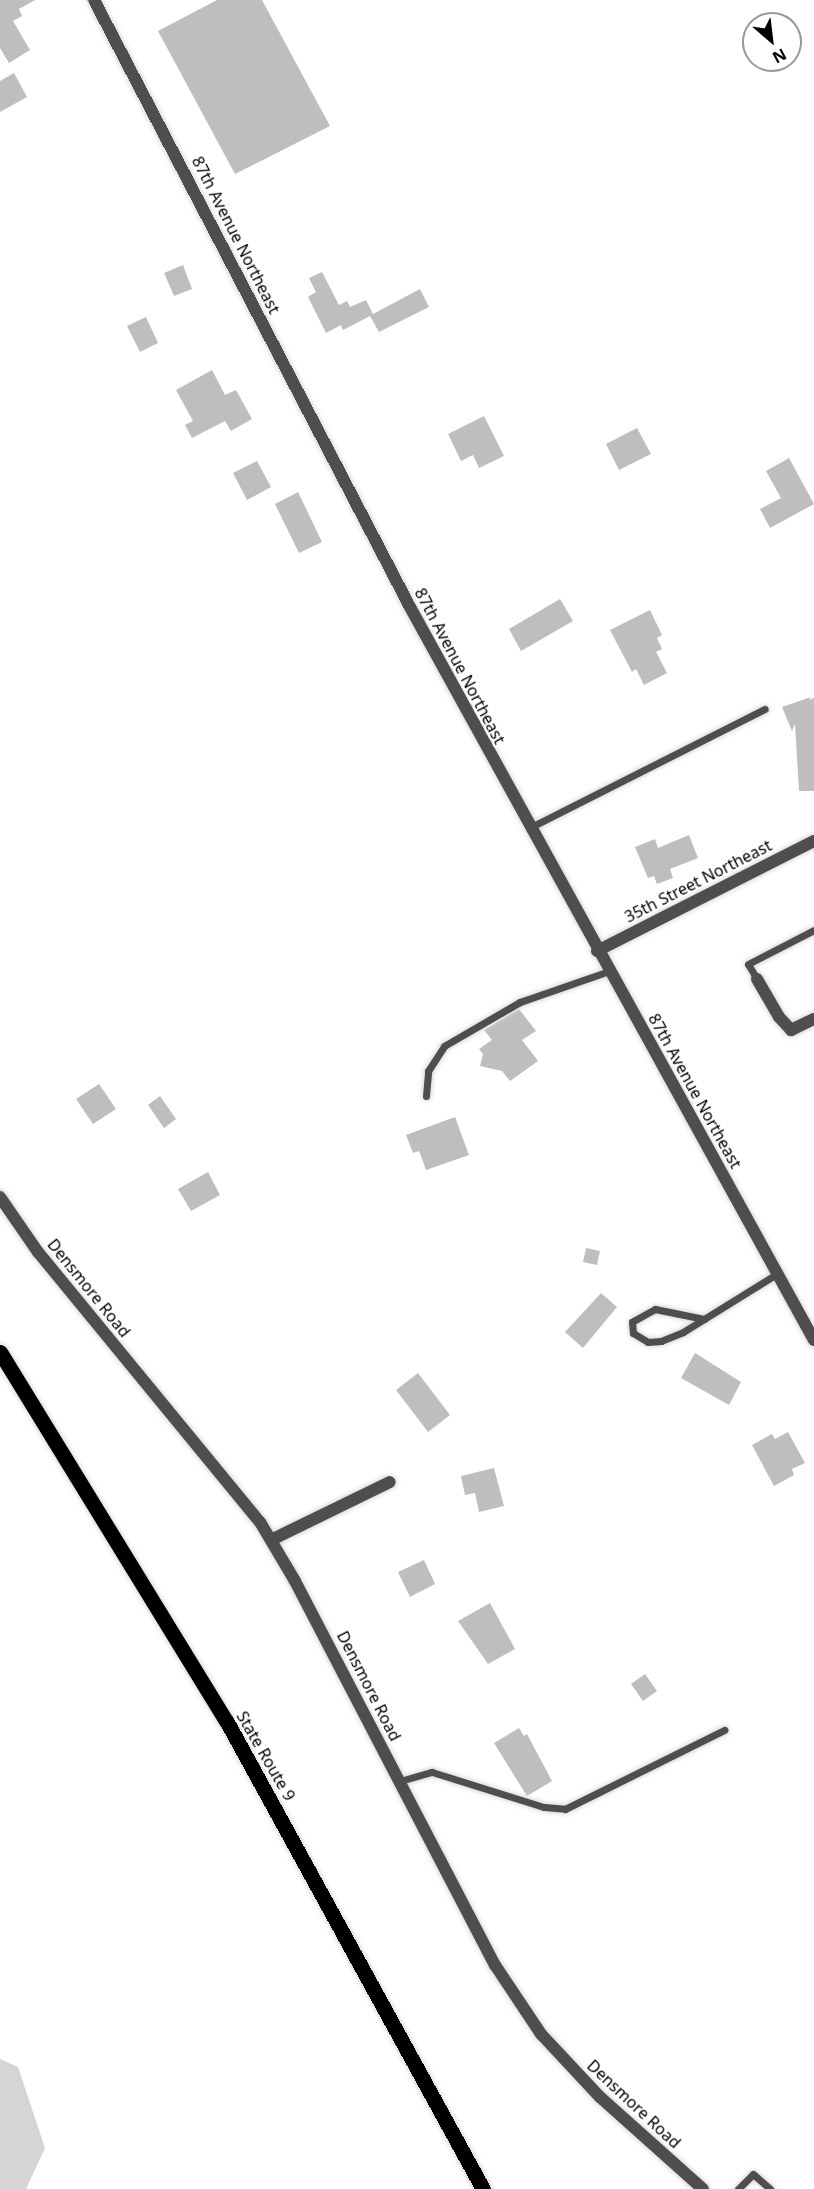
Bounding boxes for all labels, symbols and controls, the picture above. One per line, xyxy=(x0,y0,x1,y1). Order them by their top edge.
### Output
north arrow xyxy=(742,12,802,72)
text: N xyxy=(769,43,790,69)
street label: 87th Avenue Northeast xyxy=(188,153,284,317)
street label: 87th Avenue Northeast xyxy=(411,585,509,747)
street label: 35th Street Northeast xyxy=(621,836,775,926)
street label: 87th Avenue Northeast xyxy=(644,1010,746,1172)
street label: Densmore Road xyxy=(44,1235,134,1341)
street label: Densmore Road xyxy=(333,1628,405,1744)
street label: State Route 9 xyxy=(233,1708,299,1804)
street label: Densmore Road xyxy=(583,2056,685,2152)

